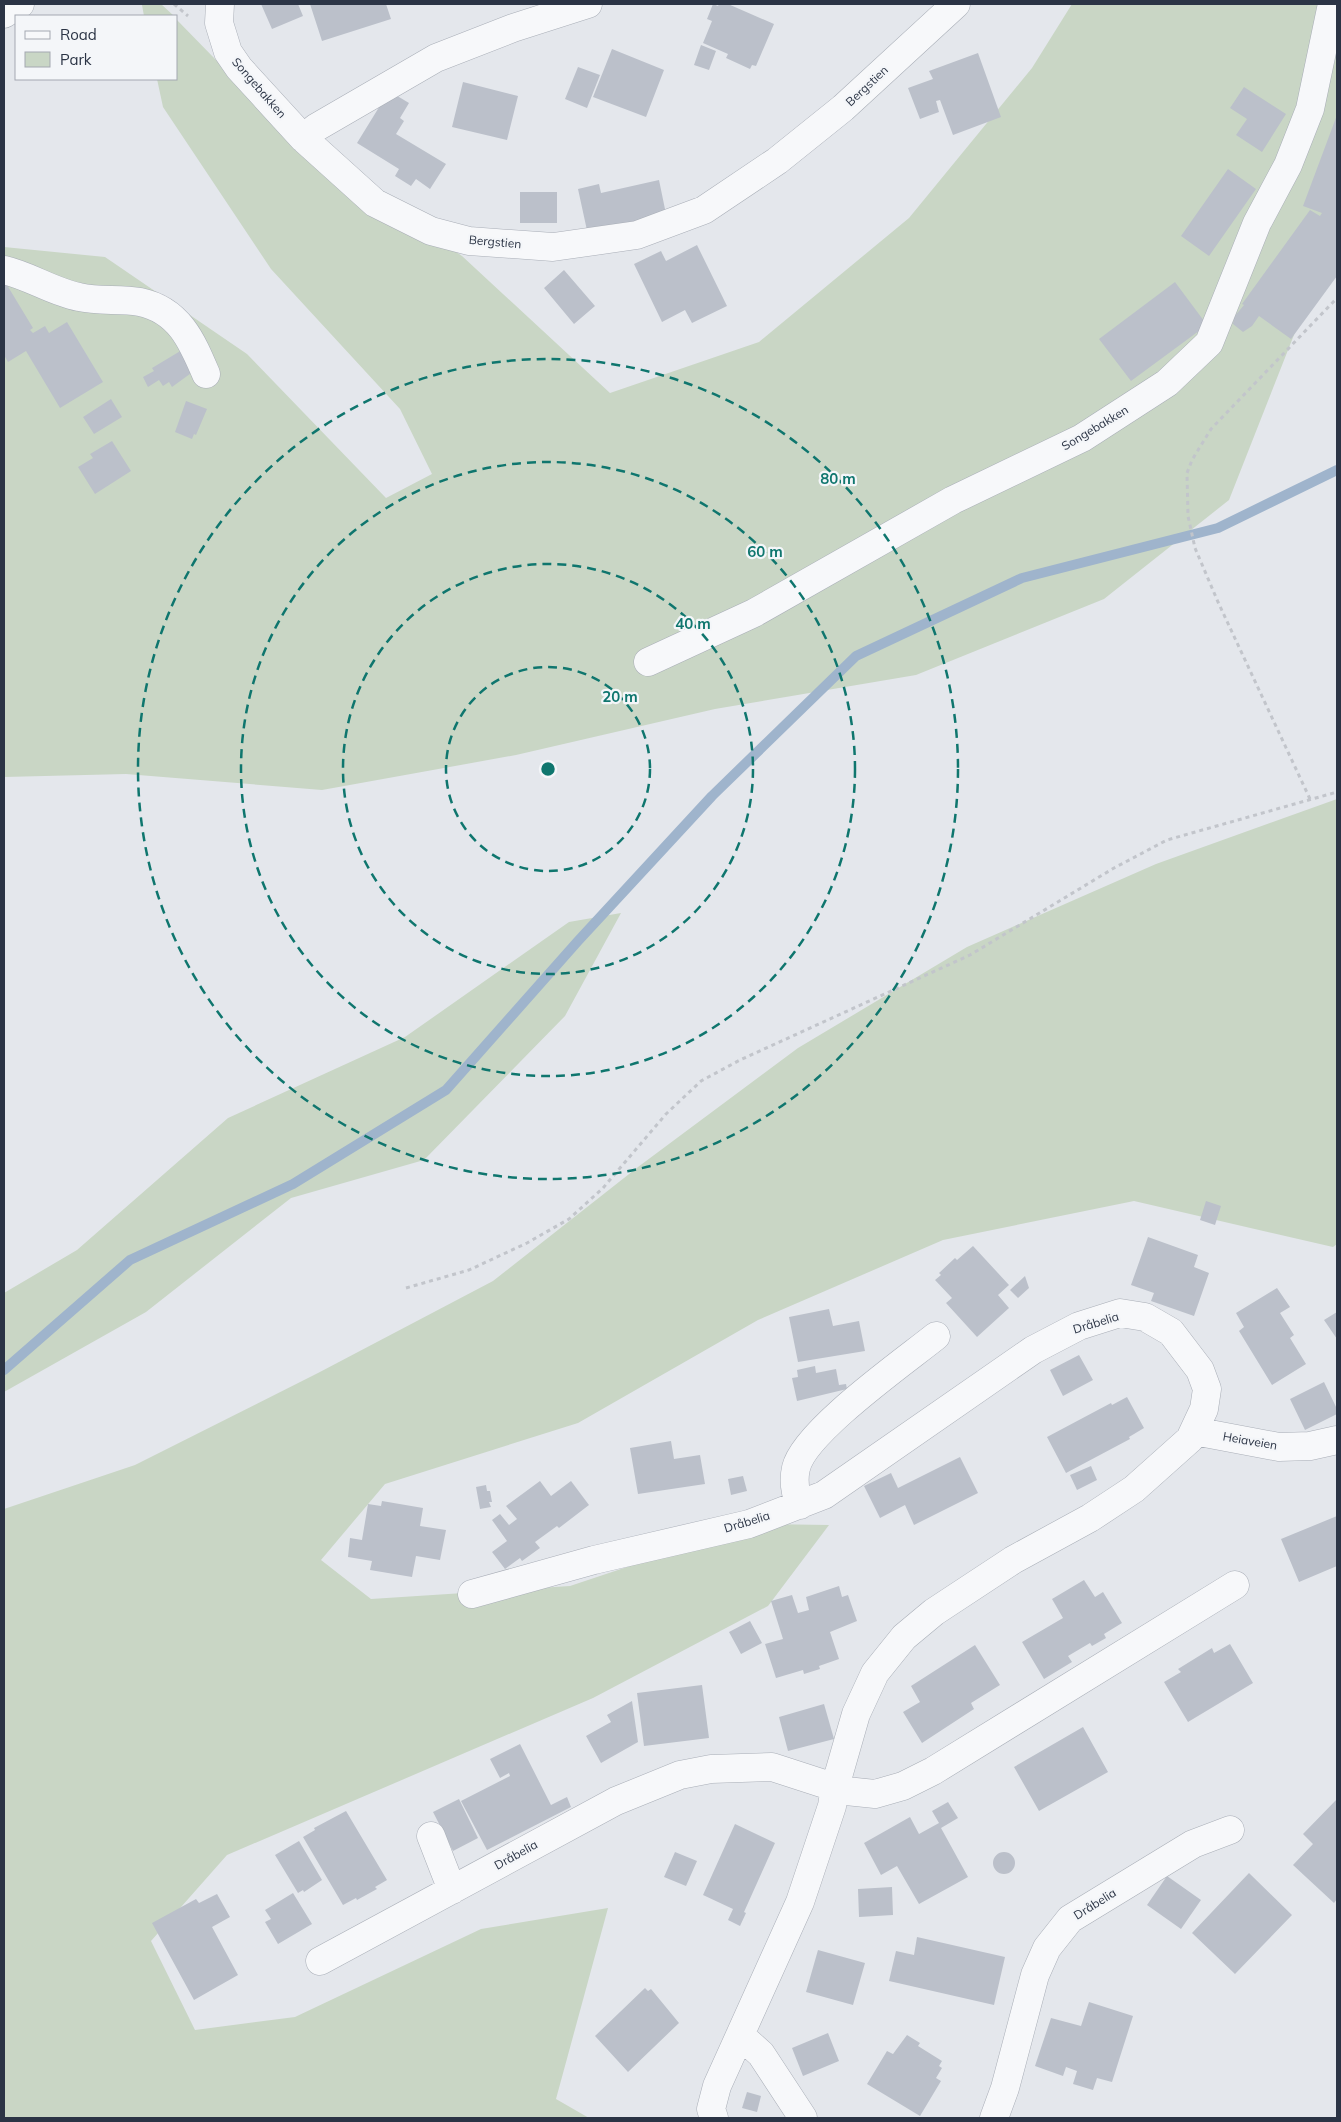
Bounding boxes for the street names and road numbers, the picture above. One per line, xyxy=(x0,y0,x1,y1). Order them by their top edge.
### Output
street label: Songebakken xyxy=(229,54,290,121)
street label: Bergstien xyxy=(842,62,891,109)
street label: Bergstien xyxy=(468,232,522,251)
street label: Songebakken xyxy=(1059,402,1131,453)
street label: Dråbelia xyxy=(1071,1308,1121,1337)
street label: Heiaveien xyxy=(1222,1428,1278,1453)
street label: Dråbelia xyxy=(722,1507,772,1536)
street label: Dråbelia xyxy=(491,1837,540,1873)
street label: Dråbelia xyxy=(1071,1885,1119,1922)

